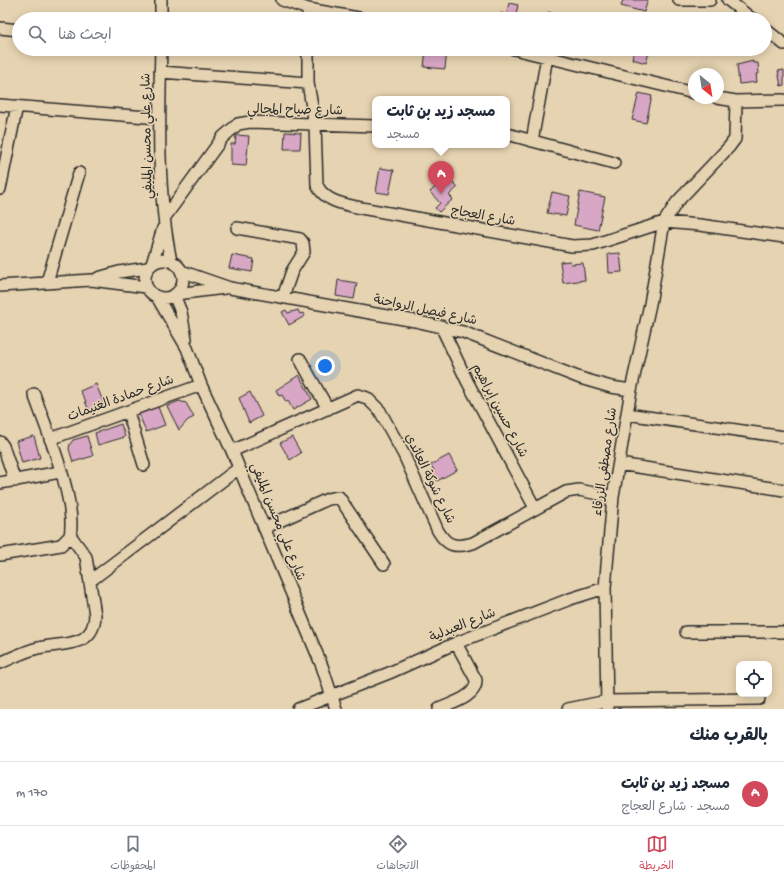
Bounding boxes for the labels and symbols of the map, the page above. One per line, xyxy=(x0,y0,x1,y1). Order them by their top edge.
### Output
north arrow xyxy=(688,68,724,104)
street label: شارع علي محسن المليفي xyxy=(139,73,159,199)
street label: شارع صياح المجالي xyxy=(247,103,343,121)
pin: A xyxy=(428,161,454,194)
street label: شارع العجاج xyxy=(450,204,516,230)
street label: شارع فيصل الرواحنة xyxy=(372,293,478,329)
your location xyxy=(315,356,335,376)
street label: شارع حسين إبراهيم xyxy=(467,362,530,461)
street label: شارع حمادة الغنيمات xyxy=(66,373,176,425)
street label: شارع مصطفى الزرقاء xyxy=(591,407,621,517)
street label: شارع شوكة العائدي xyxy=(401,431,457,527)
street label: شارع علي محسن المليفي xyxy=(245,461,308,584)
street label: شارع العبدلية xyxy=(428,606,498,646)

